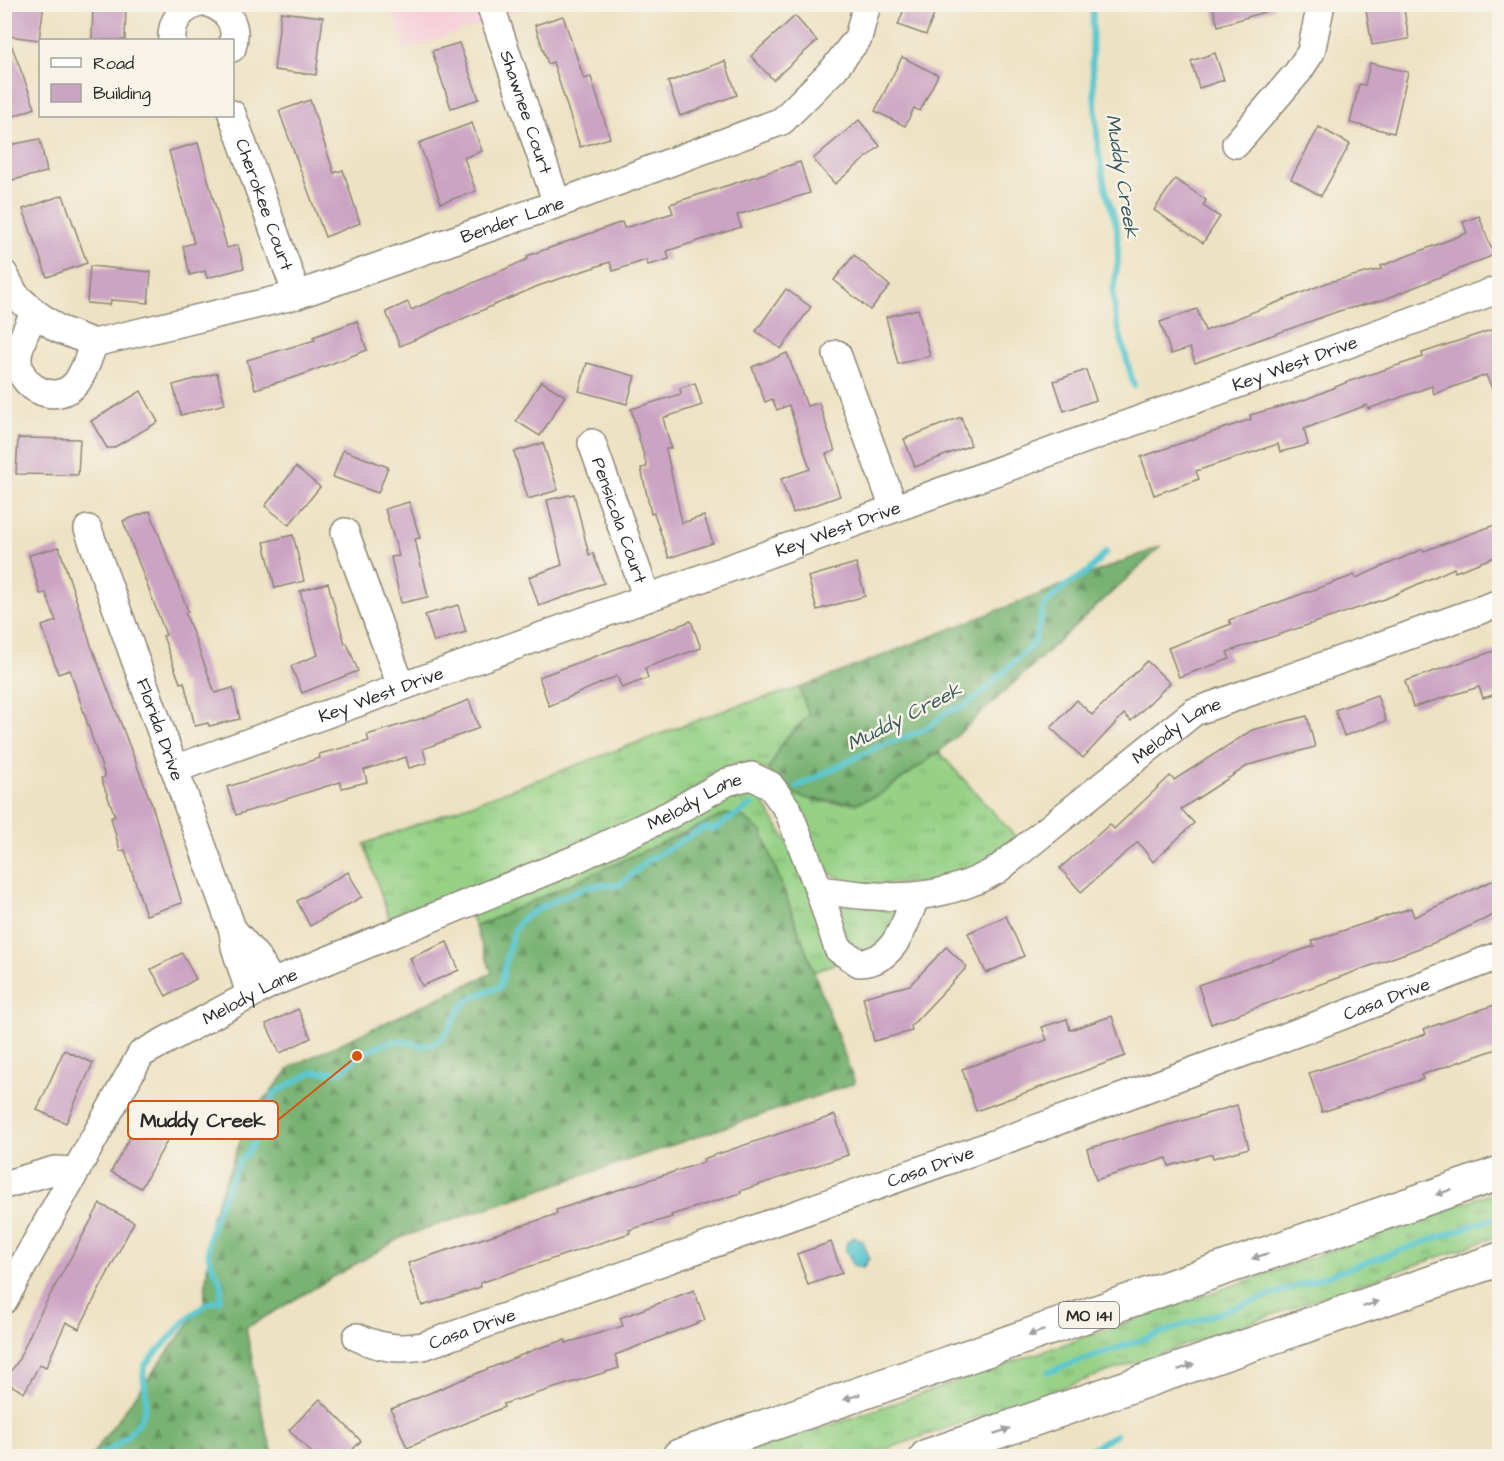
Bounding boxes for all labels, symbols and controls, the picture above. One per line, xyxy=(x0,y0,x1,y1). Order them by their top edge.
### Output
legend xyxy=(39,39,234,117)
street label: Shawnee Court xyxy=(493,47,558,178)
text: Road xyxy=(93,51,134,76)
text: Building xyxy=(93,81,151,107)
water label: Muddy Creek xyxy=(1097,112,1146,241)
street label: Cherokee Court xyxy=(229,135,299,275)
street label: Bender Lane xyxy=(457,190,568,250)
street label: Key West Drive xyxy=(1229,330,1361,398)
street label: Pensicola Court xyxy=(585,454,653,588)
street label: Key West Drive xyxy=(772,495,904,563)
street label: Key West Drive xyxy=(315,661,447,729)
street label: Florida Drive xyxy=(130,675,190,784)
water label: Muddy Creek xyxy=(842,676,968,759)
street label: Melody Lane xyxy=(1127,691,1225,770)
street label: Melody Lane xyxy=(643,767,745,837)
street label: Melody Lane xyxy=(198,962,302,1031)
street label: Casa Drive xyxy=(1340,971,1434,1027)
callout: Muddy Creek xyxy=(128,1101,278,1139)
text: Muddy Creek xyxy=(140,1107,266,1136)
street label: Casa Drive xyxy=(884,1140,978,1194)
one-way arrow xyxy=(1435,1188,1453,1198)
one-way arrow xyxy=(1251,1252,1269,1262)
one-way arrow xyxy=(1362,1298,1380,1308)
street label: Casa Drive xyxy=(425,1302,520,1356)
road number: MO 141 xyxy=(1059,1302,1119,1328)
one-way arrow xyxy=(1027,1329,1045,1339)
one-way arrow xyxy=(1177,1362,1195,1372)
one-way arrow xyxy=(843,1392,861,1402)
one-way arrow xyxy=(993,1425,1011,1435)

